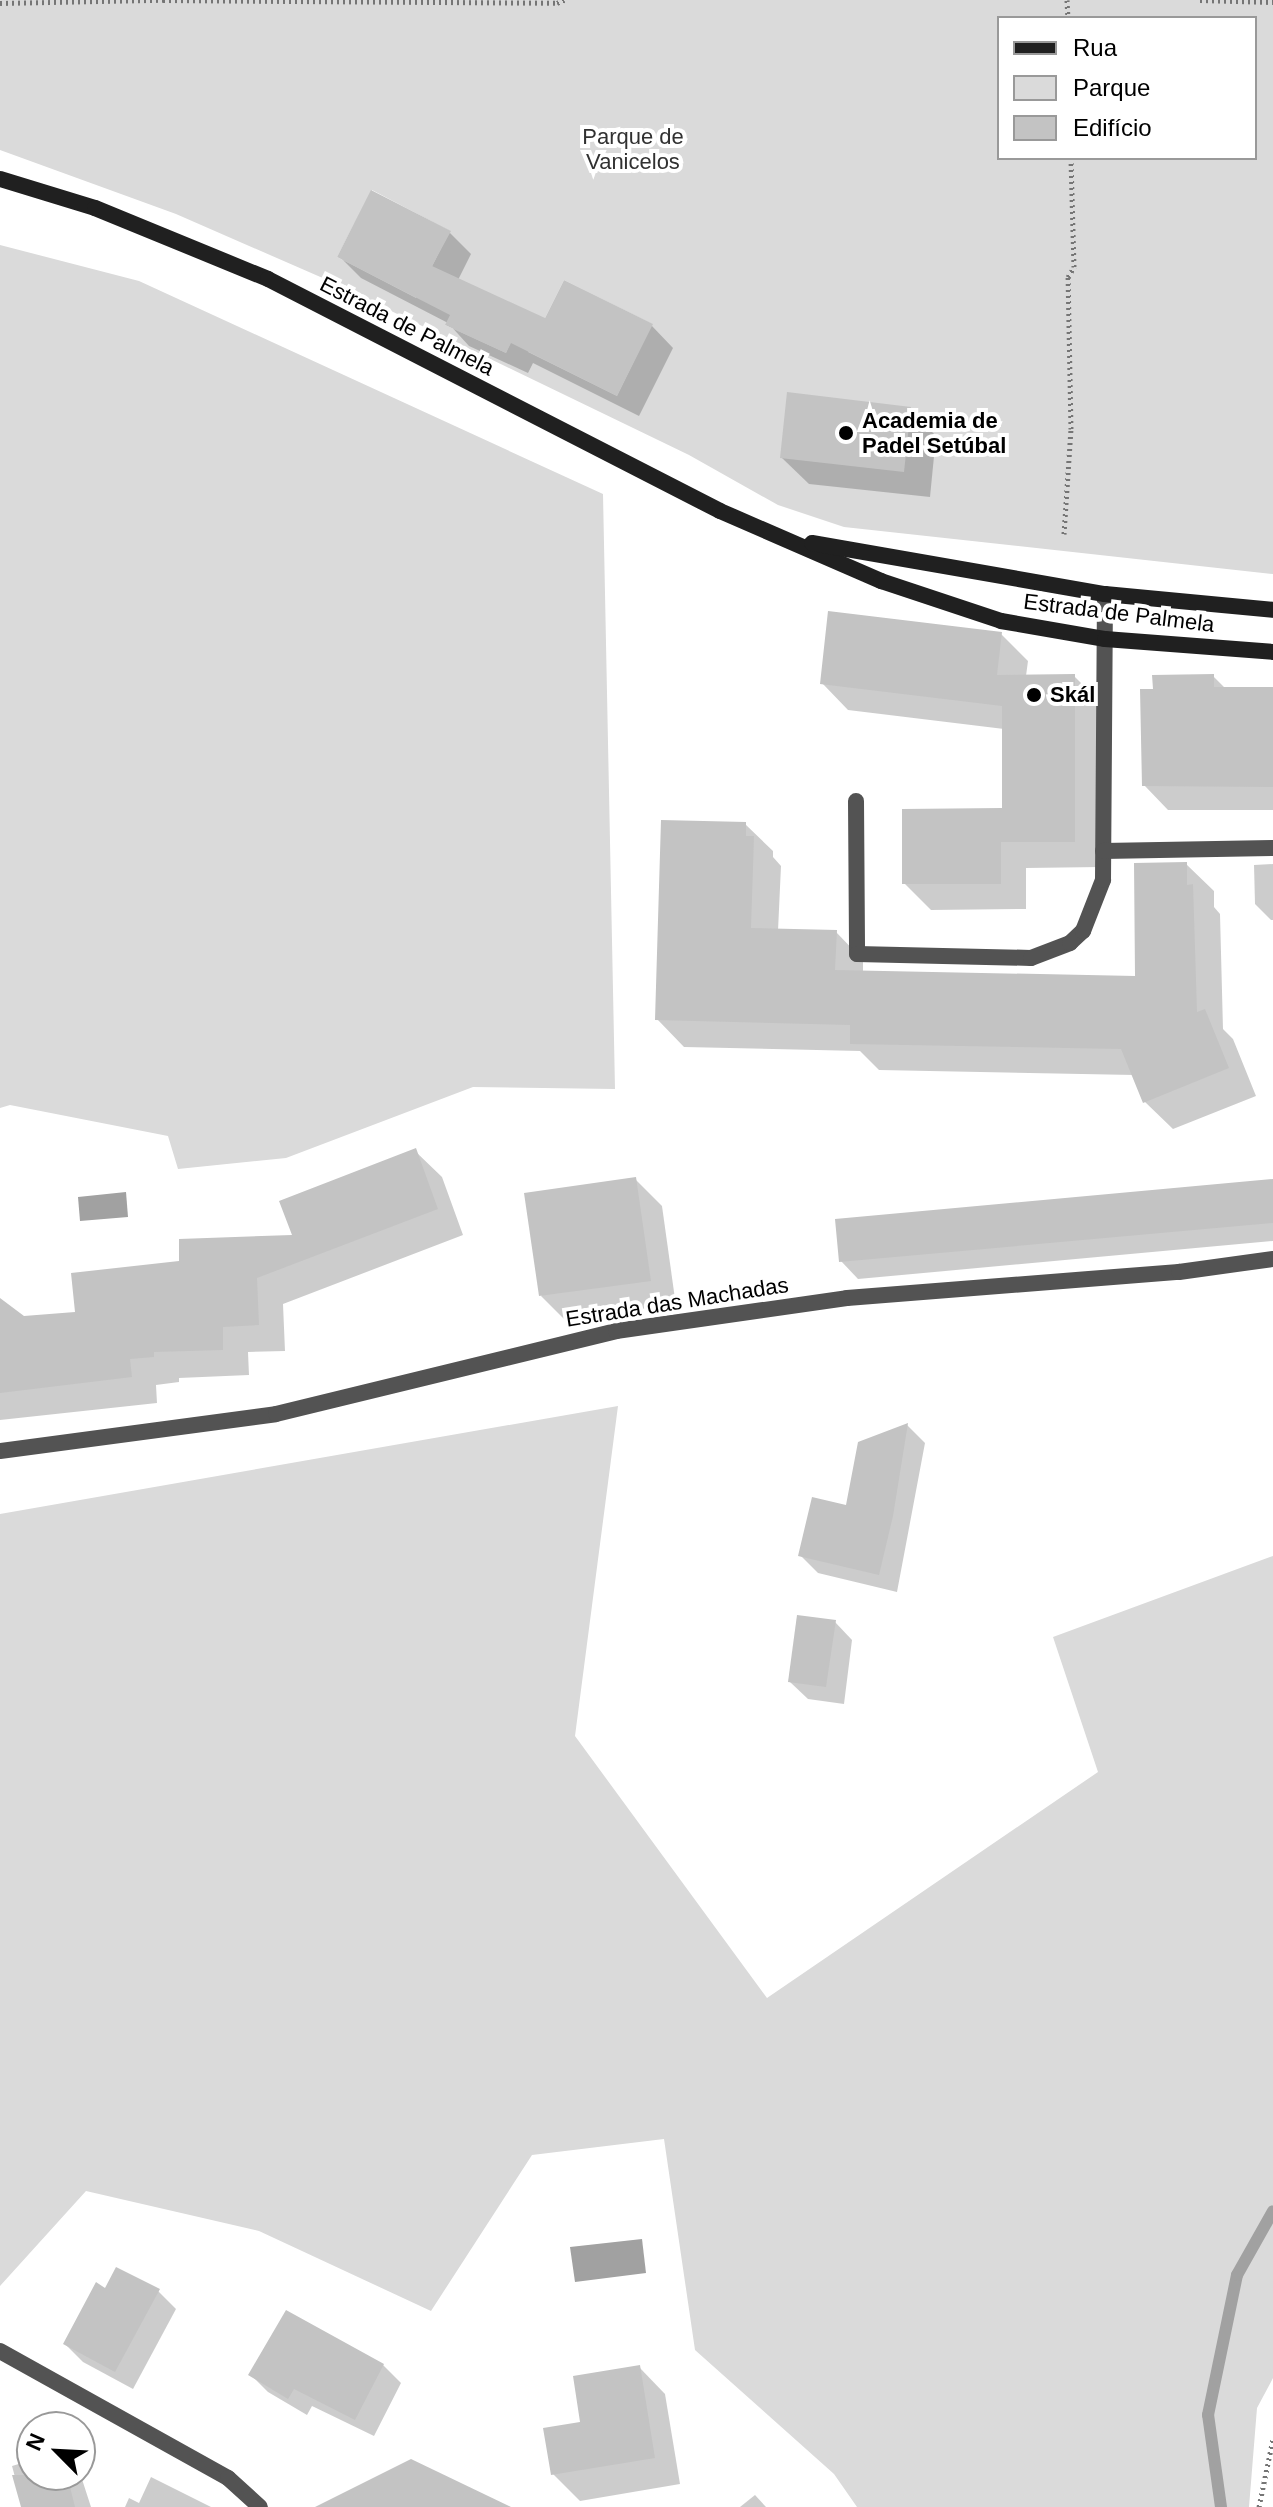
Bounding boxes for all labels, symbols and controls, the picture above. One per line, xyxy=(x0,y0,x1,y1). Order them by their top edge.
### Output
legend xyxy=(997,16,1257,160)
text: Rua xyxy=(1073,34,1117,61)
text: Parque xyxy=(1073,74,1150,101)
text: Edifício xyxy=(1073,114,1152,141)
park label: Parque de Vanicelos xyxy=(582,123,684,174)
street label: Estrada de Palmela xyxy=(315,271,499,381)
place label: Academia de Padel Setúbal xyxy=(862,407,1006,458)
marker: Academia de Padel Setúbal xyxy=(837,424,855,442)
street label: Estrada de Palmela xyxy=(1022,588,1216,638)
place label: Skál xyxy=(1050,682,1095,708)
marker: Skál xyxy=(1025,686,1043,704)
street label: Estrada das Machadas xyxy=(564,1271,790,1333)
north arrow xyxy=(16,2411,96,2491)
text: N xyxy=(21,2430,50,2454)

